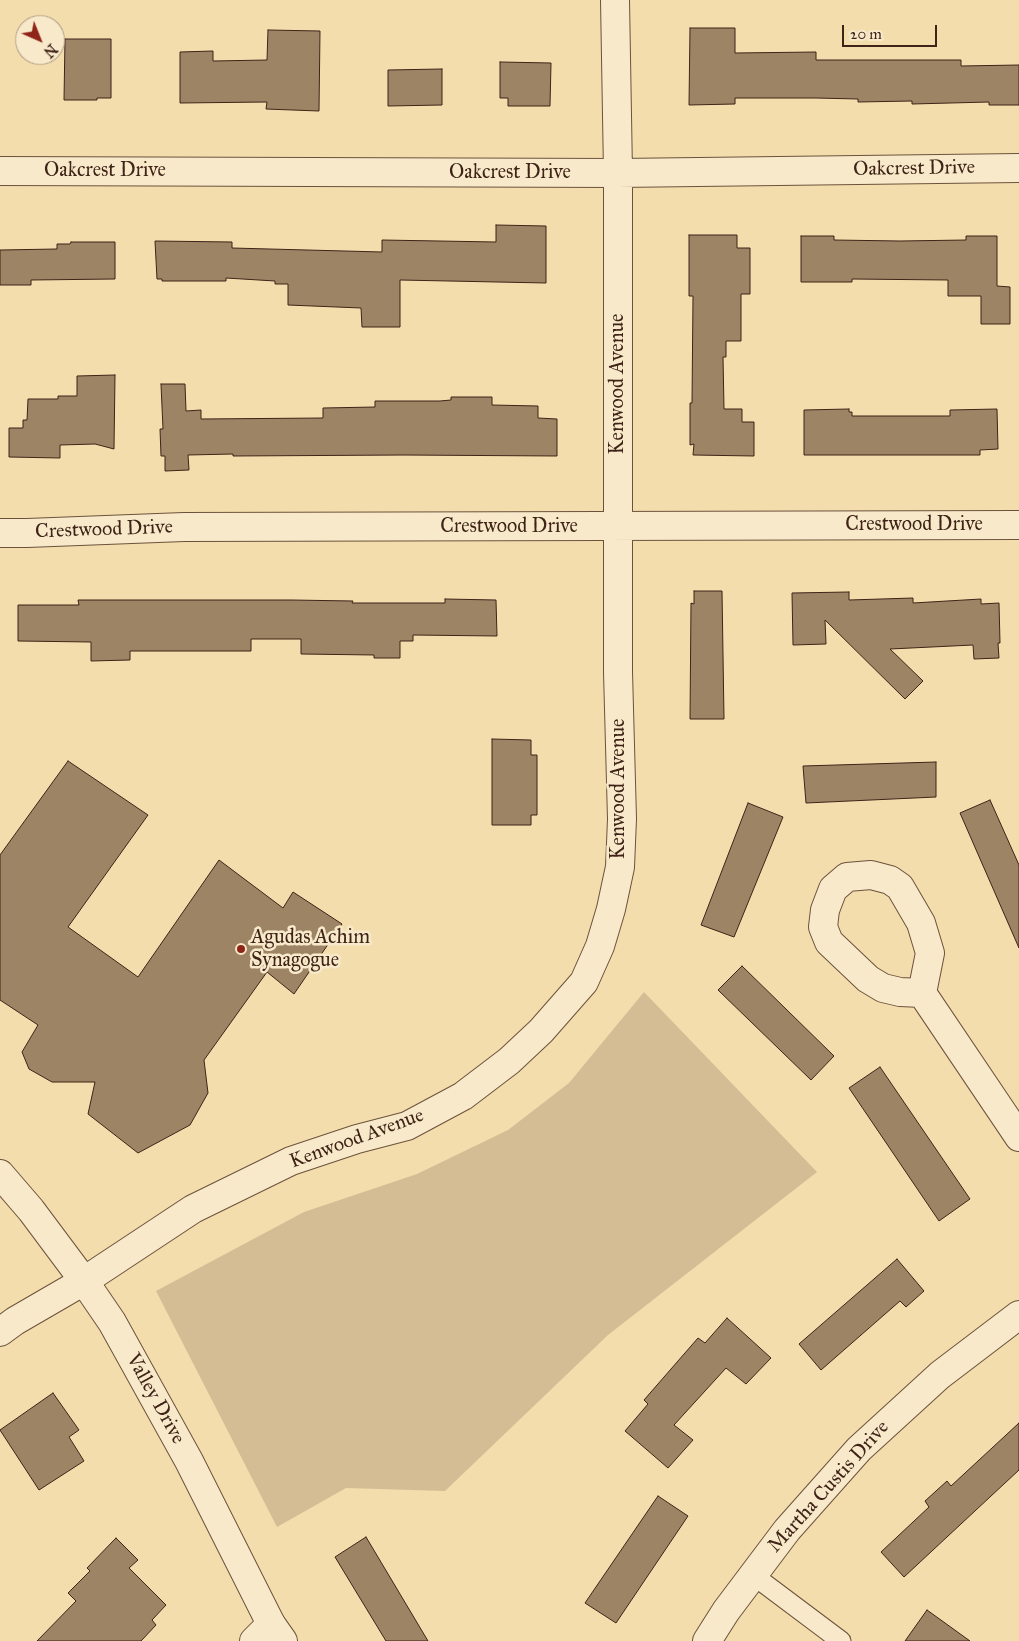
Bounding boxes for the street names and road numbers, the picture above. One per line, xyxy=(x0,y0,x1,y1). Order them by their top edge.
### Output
street label: Oakcrest Drive xyxy=(853,156,975,182)
street label: Oakcrest Drive xyxy=(44,159,166,183)
street label: Oakcrest Drive xyxy=(449,161,571,185)
street label: Kenwood Avenue xyxy=(606,314,630,454)
street label: Crestwood Drive xyxy=(845,513,983,537)
street label: Crestwood Drive xyxy=(440,515,578,539)
street label: Crestwood Drive xyxy=(35,516,173,544)
street label: Kenwood Avenue xyxy=(607,719,631,859)
street label: Kenwood Avenue xyxy=(287,1104,427,1174)
street label: Valley Drive xyxy=(120,1350,190,1448)
street label: Martha Custis Drive xyxy=(763,1416,895,1558)

